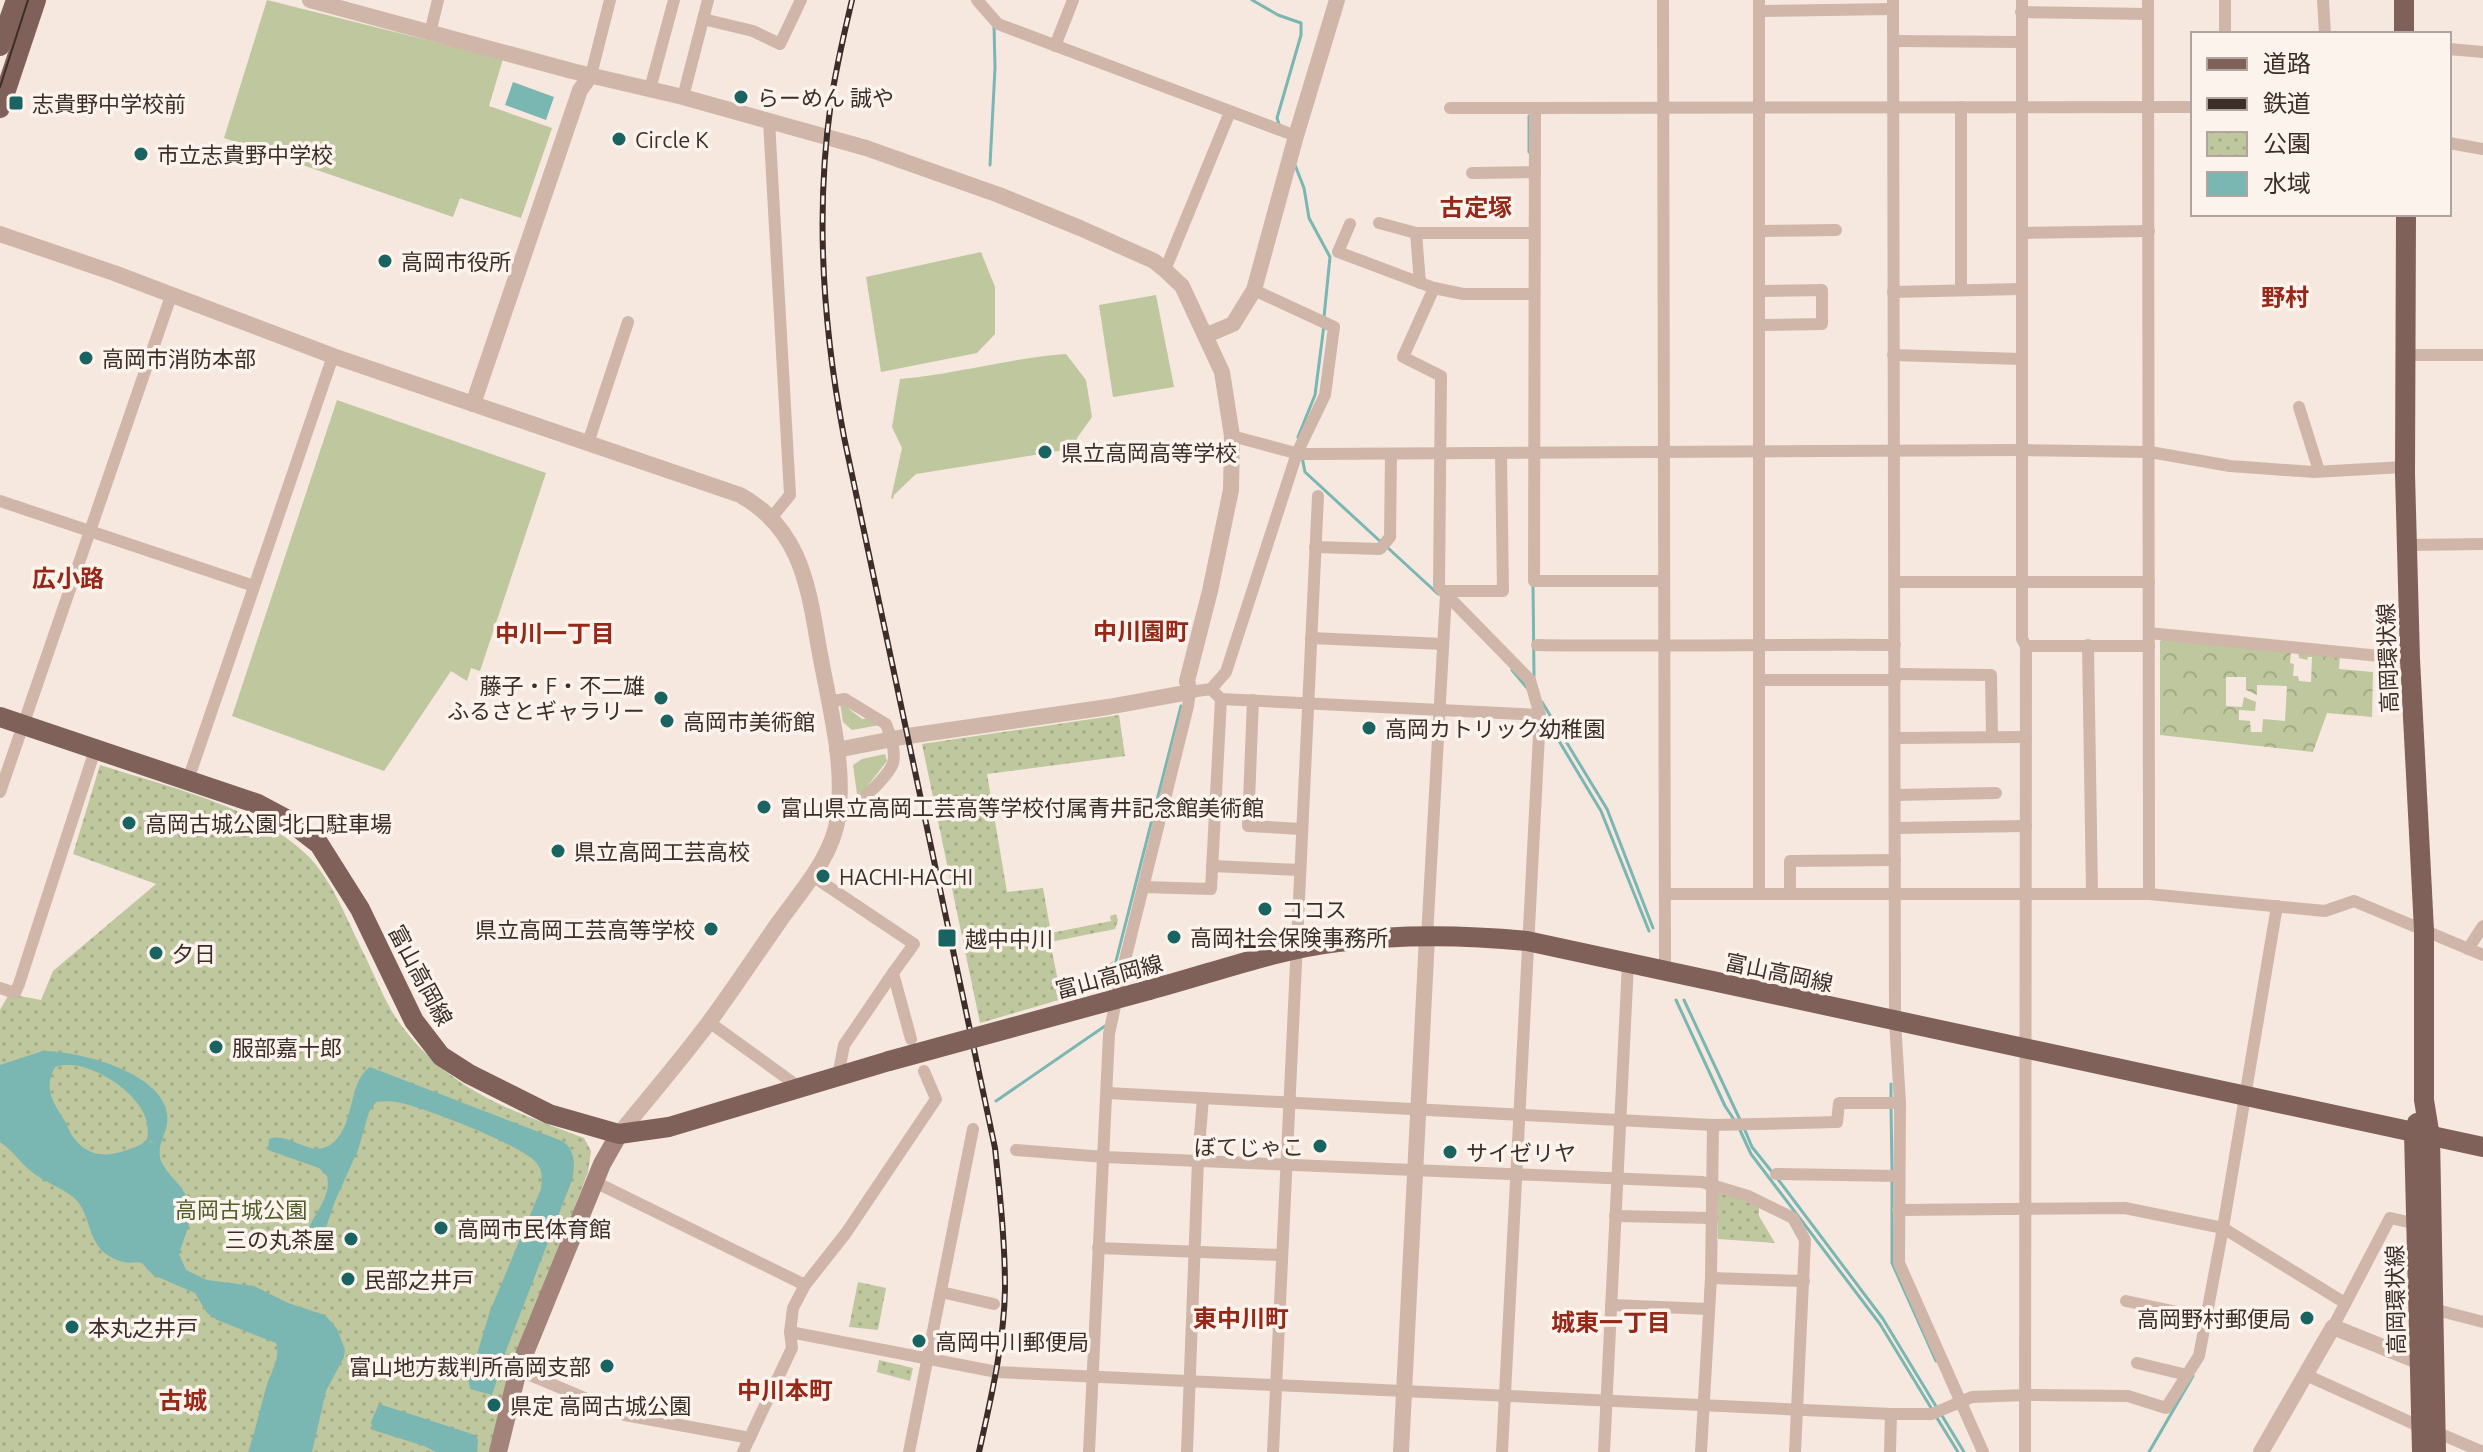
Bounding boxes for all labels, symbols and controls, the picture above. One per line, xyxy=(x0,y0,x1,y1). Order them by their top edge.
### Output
legend xyxy=(2191,32,2451,216)
text: 道路 xyxy=(2263,50,2311,77)
place label: らーめん 誠や xyxy=(757,85,894,110)
marker: らーめん 誠や xyxy=(732,88,750,106)
text: 鉄道 xyxy=(2263,90,2311,117)
place label: 志貴野中学校前 xyxy=(32,91,186,116)
marker: 志貴野中学校前 xyxy=(7,94,25,112)
place label: Circle K xyxy=(635,127,709,152)
marker: Circle K xyxy=(610,130,628,148)
text: 公園 xyxy=(2263,130,2311,157)
place label: 市立志貴野中学校 xyxy=(157,142,333,167)
marker: 市立志貴野中学校 xyxy=(132,145,150,163)
text: 水域 xyxy=(2263,170,2311,197)
district label: 古定塚 xyxy=(1440,194,1512,221)
place label: 高岡市役所 xyxy=(401,249,511,274)
marker: 高岡市役所 xyxy=(376,252,394,270)
district label: 野村 xyxy=(2261,284,2309,311)
place label: 高岡市消防本部 xyxy=(102,346,256,371)
marker: 高岡市消防本部 xyxy=(77,349,95,367)
place label: 県立高岡高等学校 xyxy=(1061,440,1237,465)
marker: 県立高岡高等学校 xyxy=(1036,443,1054,461)
district label: 広小路 xyxy=(32,565,104,592)
street label: 高岡環状線 xyxy=(2373,603,2401,713)
district label: 中川園町 xyxy=(1093,618,1189,645)
district label: 中川一丁目 xyxy=(495,620,615,647)
place label: 藤子・F・不二雄 ふるさとギャラリー xyxy=(447,673,645,723)
marker: 藤子・F・不二雄 ふるさとギャラリー xyxy=(652,689,670,707)
place label: 高岡市美術館 xyxy=(683,709,815,734)
marker: 高岡市美術館 xyxy=(658,712,676,730)
place label: 高岡カトリック幼稚園 xyxy=(1385,716,1605,741)
marker: 高岡カトリック幼稚園 xyxy=(1360,719,1378,737)
place label: 富山県立高岡工芸高等学校付属青井記念館美術館 xyxy=(780,795,1264,820)
marker: 富山県立高岡工芸高等学校付属青井記念館美術館 xyxy=(755,798,773,816)
place label: 高岡古城公園 北口駐車場 xyxy=(145,811,392,836)
marker: 高岡古城公園 北口駐車場 xyxy=(120,814,138,832)
place label: 県立高岡工芸高校 xyxy=(574,839,750,864)
marker: 県立高岡工芸高校 xyxy=(549,842,567,860)
place label: HACHI-HACHI xyxy=(839,864,973,889)
marker: HACHI-HACHI xyxy=(814,867,832,885)
place label: ココス xyxy=(1281,897,1347,922)
marker: ココス xyxy=(1256,900,1274,918)
place label: 県立高岡工芸高等学校 xyxy=(475,917,695,942)
marker: 県立高岡工芸高等学校 xyxy=(702,920,720,938)
street label: 富山高岡線 xyxy=(384,921,458,1029)
place label: 高岡社会保険事務所 xyxy=(1190,925,1388,950)
place label: 越中中川 xyxy=(965,926,1053,951)
marker: 越中中川 xyxy=(936,927,958,949)
marker: 高岡社会保険事務所 xyxy=(1165,928,1183,946)
place label: 夕日 xyxy=(172,941,216,966)
marker: 夕日 xyxy=(147,944,165,962)
street label: 富山高岡線 xyxy=(1723,948,1835,996)
street label: 富山高岡線 xyxy=(1053,950,1165,1002)
place label: 服部嘉十郎 xyxy=(232,1035,342,1060)
marker: 服部嘉十郎 xyxy=(207,1038,225,1056)
place label: ぼてじゃこ xyxy=(1194,1134,1304,1159)
marker: ぼてじゃこ xyxy=(1311,1137,1329,1155)
place label: サイゼリヤ xyxy=(1466,1140,1576,1165)
marker: サイゼリヤ xyxy=(1441,1143,1459,1161)
park label: 高岡古城公園 xyxy=(175,1197,307,1222)
place label: 高岡市民体育館 xyxy=(457,1216,611,1241)
marker: 高岡市民体育館 xyxy=(432,1219,450,1237)
place label: 三の丸茶屋 xyxy=(225,1227,335,1252)
marker: 三の丸茶屋 xyxy=(342,1230,360,1248)
street label: 高岡環状線 xyxy=(2382,1245,2408,1355)
place label: 民部之井戸 xyxy=(364,1267,474,1292)
marker: 民部之井戸 xyxy=(339,1270,357,1288)
district label: 東中川町 xyxy=(1193,1305,1289,1332)
place label: 高岡野村郵便局 xyxy=(2137,1306,2291,1331)
district label: 城東一丁目 xyxy=(1551,1309,1671,1336)
marker: 高岡野村郵便局 xyxy=(2298,1309,2316,1327)
place label: 本丸之井戸 xyxy=(88,1315,198,1340)
marker: 本丸之井戸 xyxy=(63,1318,81,1336)
place label: 高岡中川郵便局 xyxy=(935,1329,1089,1354)
marker: 高岡中川郵便局 xyxy=(910,1332,928,1350)
place label: 富山地方裁判所高岡支部 xyxy=(349,1354,591,1379)
marker: 富山地方裁判所高岡支部 xyxy=(598,1357,616,1375)
district label: 中川本町 xyxy=(737,1377,833,1404)
district label: 古城 xyxy=(159,1387,207,1414)
place label: 県定 高岡古城公園 xyxy=(510,1393,691,1418)
marker: 県定 高岡古城公園 xyxy=(485,1396,503,1414)

